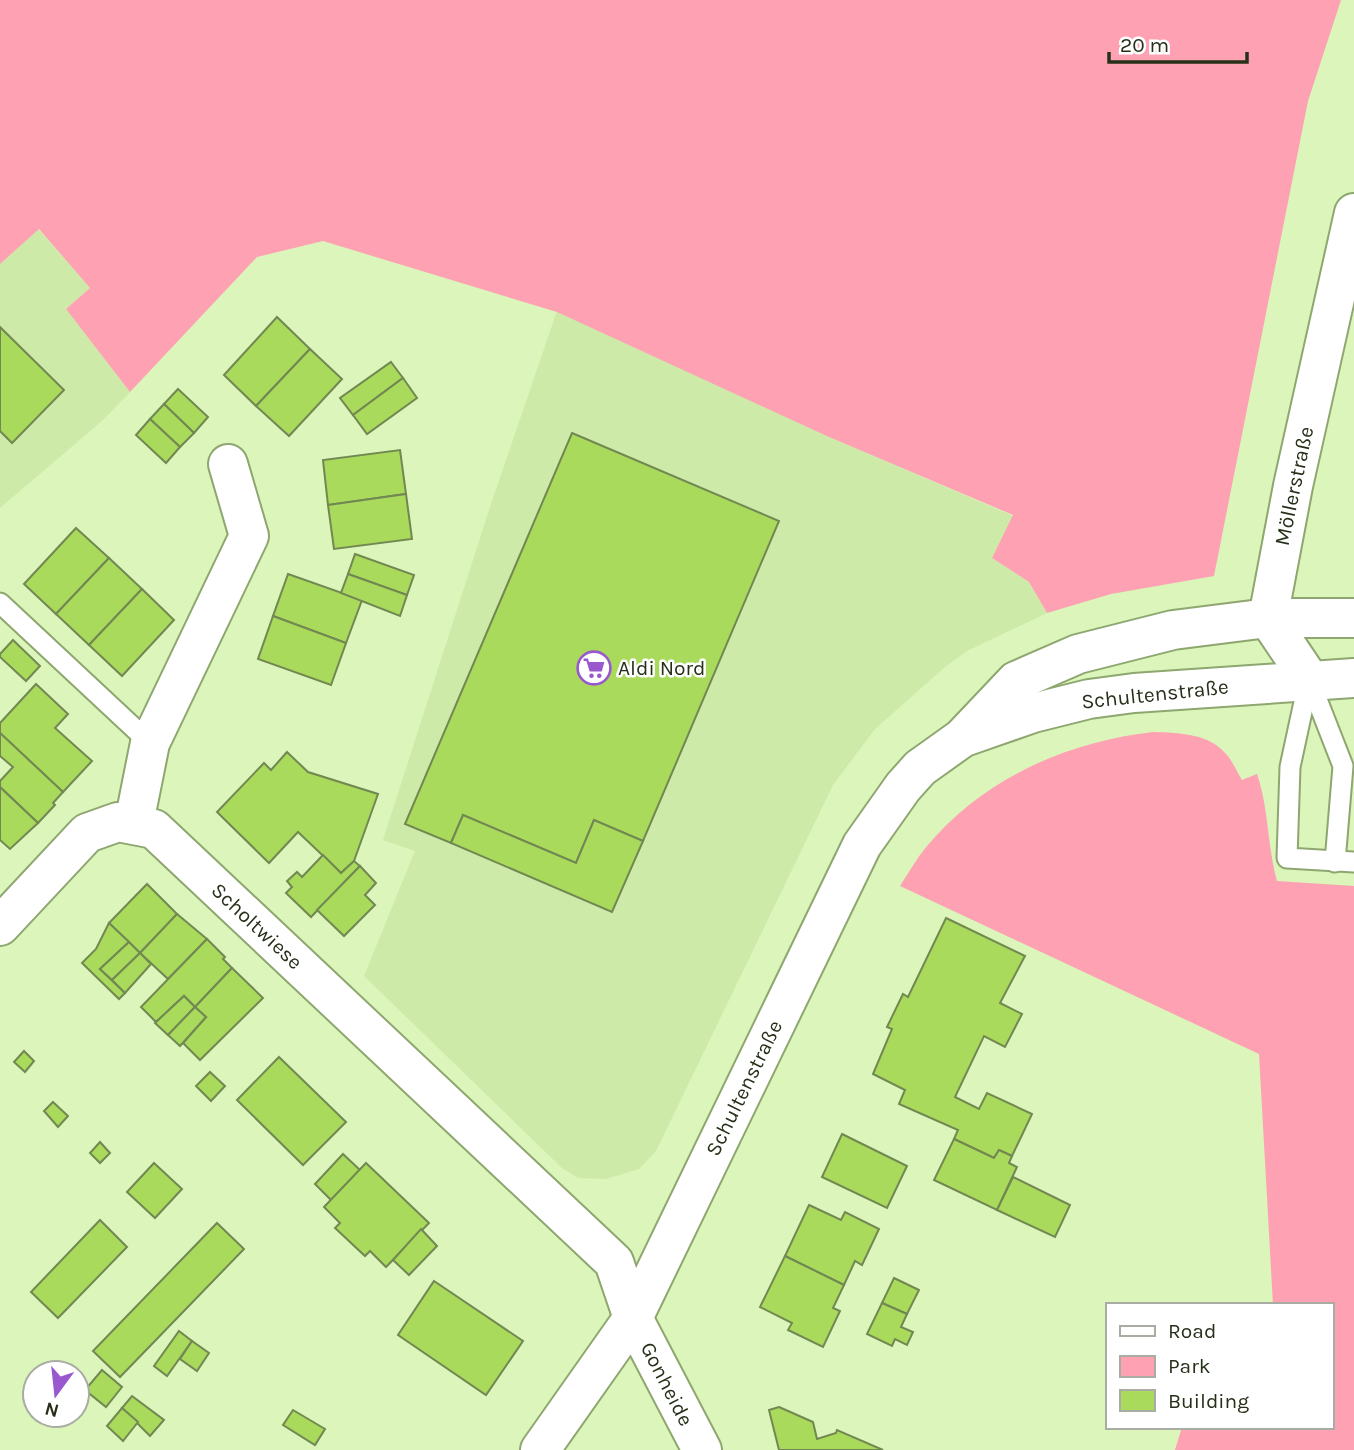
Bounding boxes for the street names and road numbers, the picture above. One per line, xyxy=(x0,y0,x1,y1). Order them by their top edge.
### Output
street label: Möllerstraße xyxy=(1270,424,1318,548)
street label: Schultenstraße xyxy=(1080,674,1230,714)
street label: Scholtwiese xyxy=(207,878,307,974)
street label: Schultenstraße xyxy=(701,1016,787,1160)
street label: Gonheide xyxy=(636,1338,698,1430)

